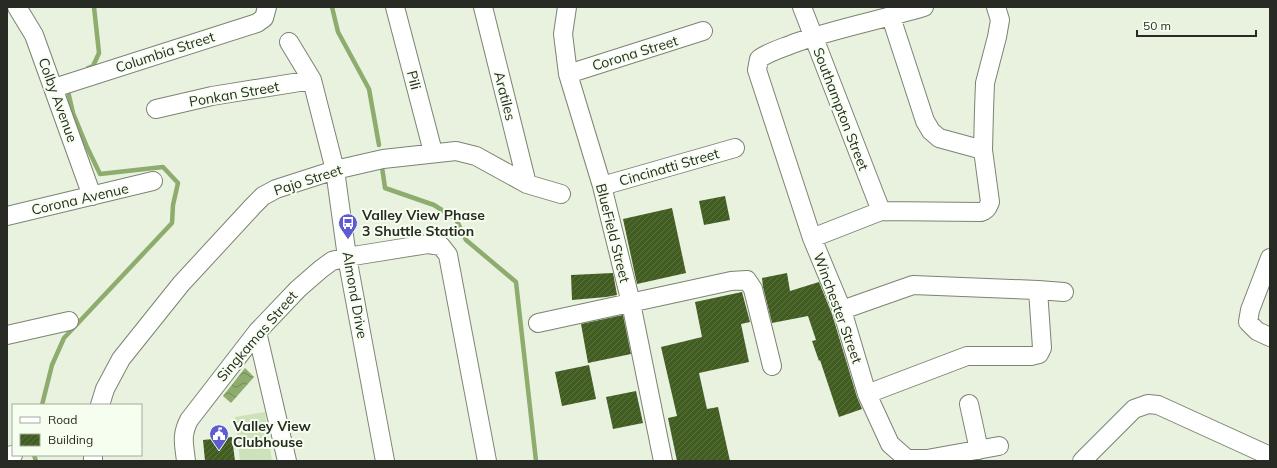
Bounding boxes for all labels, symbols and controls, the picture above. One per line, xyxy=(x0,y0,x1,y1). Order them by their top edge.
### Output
scale bar xyxy=(1137,12,1256,38)
text: 50 m xyxy=(1143,18,1171,33)
street label: Columbia Street xyxy=(113,27,217,77)
street label: Corona Street xyxy=(590,31,680,75)
street label: Southampton Street xyxy=(809,45,873,173)
street label: Colby Avenue xyxy=(34,55,82,145)
street label: Pili xyxy=(403,69,425,91)
street label: Aratiles xyxy=(490,70,520,122)
street label: Ponkan Street xyxy=(188,77,281,111)
street label: Cincinatti Street xyxy=(617,144,721,190)
street label: Pajo Street xyxy=(272,160,345,200)
street label: Corona Avenue xyxy=(30,179,130,219)
street label: BlueField Street xyxy=(592,182,634,284)
place label: Valley View Phase 3 Shuttle Station xyxy=(361,206,485,240)
bus stop icon: Valley View Phase 3 Shuttle Station xyxy=(337,212,359,240)
street label: Almond Drive xyxy=(338,250,372,340)
street label: Winchester Street xyxy=(810,250,866,366)
street label: Singkamas Street xyxy=(213,287,301,385)
legend xyxy=(12,404,142,456)
text: Road xyxy=(48,412,77,427)
place label: Valley View Clubhouse xyxy=(232,417,312,451)
public building icon: Valley View Clubhouse xyxy=(208,423,230,451)
text: Building xyxy=(48,432,93,447)

